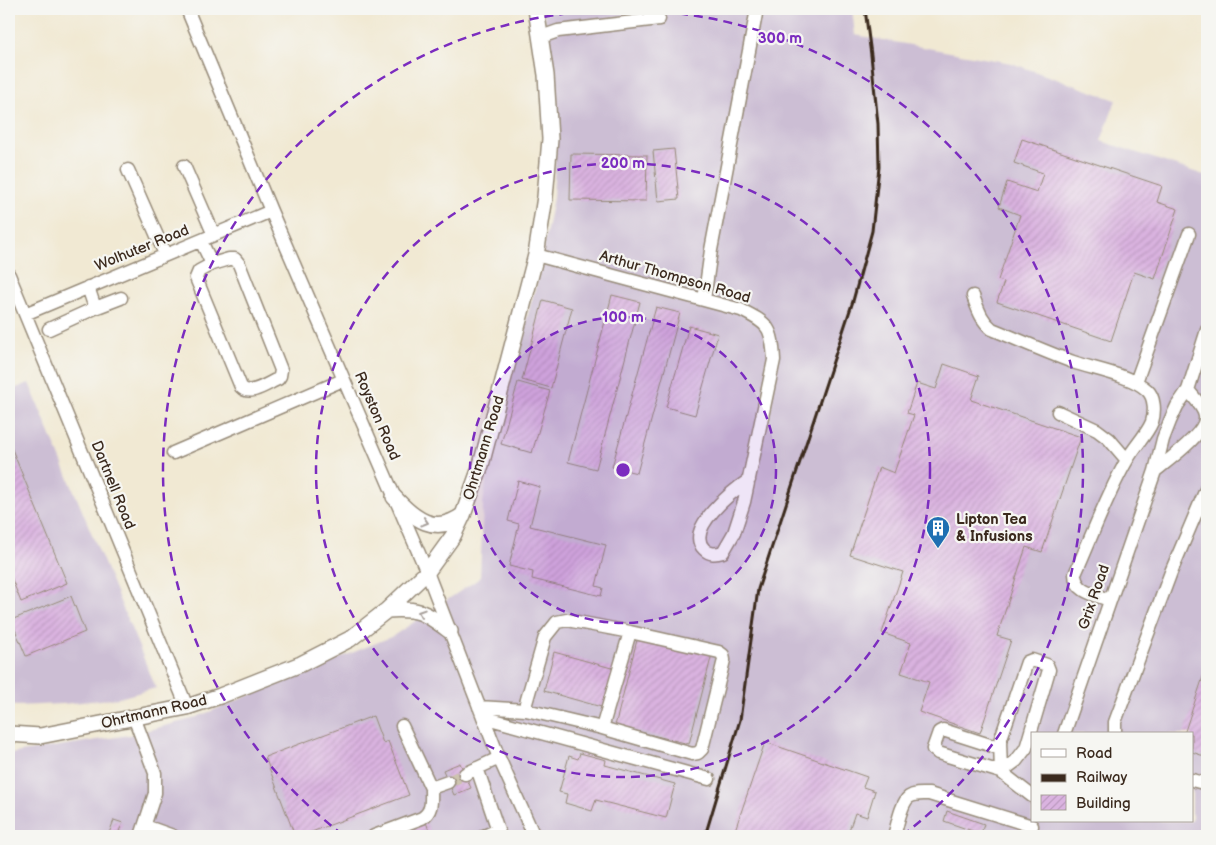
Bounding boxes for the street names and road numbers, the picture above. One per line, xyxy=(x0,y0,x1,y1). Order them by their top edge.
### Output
street label: Wolhuter Road xyxy=(92,220,192,276)
street label: Arthur Thompson Road xyxy=(597,246,753,308)
street label: Royston Road xyxy=(350,369,404,463)
street label: Ohrtmann Road xyxy=(459,394,509,502)
street label: Dartnell Road xyxy=(87,438,139,532)
street label: Grix Road xyxy=(1074,562,1114,632)
street label: Ohrtmann Road xyxy=(99,691,209,733)

